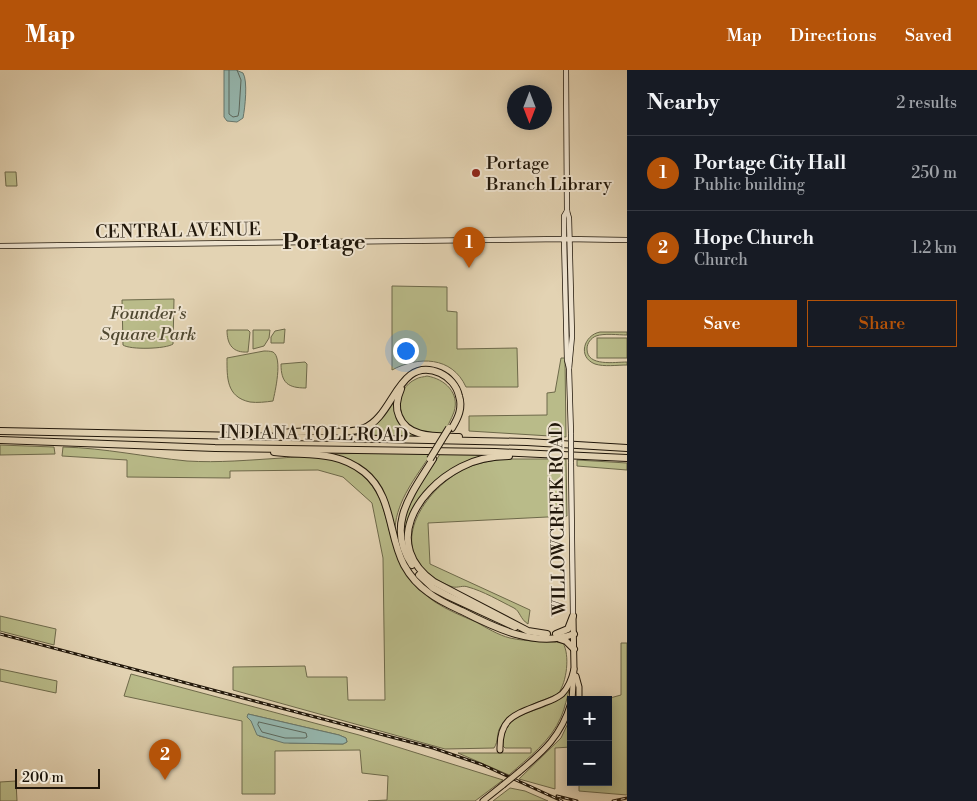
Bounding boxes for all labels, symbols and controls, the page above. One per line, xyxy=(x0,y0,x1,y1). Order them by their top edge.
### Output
text: Map xyxy=(25,20,75,50)
text: Map xyxy=(726,24,762,47)
text: Directions xyxy=(790,24,877,47)
text: Saved xyxy=(905,24,952,47)
north arrow xyxy=(507,85,552,130)
text: Nearby xyxy=(647,90,720,116)
text: 2 results xyxy=(896,93,957,113)
text: Portage City Hall xyxy=(694,151,846,175)
place label: Portage Branch Library xyxy=(485,152,612,196)
text: 1 xyxy=(659,163,667,183)
text: 250 m xyxy=(911,163,957,183)
marker: Portage Branch Library xyxy=(470,167,482,179)
text: Public building xyxy=(694,175,805,195)
street label: CENTRAL AVENUE xyxy=(95,218,261,244)
text: Hope Church xyxy=(694,226,814,250)
pin: 1 xyxy=(453,227,485,268)
district label: Portage xyxy=(282,229,366,256)
text: 2 xyxy=(658,238,668,258)
text: 1.2 km xyxy=(911,238,957,258)
text: Church xyxy=(694,250,748,270)
button: Save xyxy=(647,300,797,347)
button: Share xyxy=(807,300,957,347)
park label: Founder's Square Park xyxy=(100,302,196,346)
your location xyxy=(393,338,419,364)
street label: INDIANA TOLL ROAD xyxy=(219,421,409,447)
street label: WILLOWCREEK ROAD xyxy=(545,422,571,617)
map controls xyxy=(567,696,612,786)
button: + xyxy=(567,696,612,741)
pin: 2 xyxy=(149,739,181,780)
button: − xyxy=(567,741,612,786)
scale bar xyxy=(15,766,100,789)
text: 200 m xyxy=(22,769,64,787)

